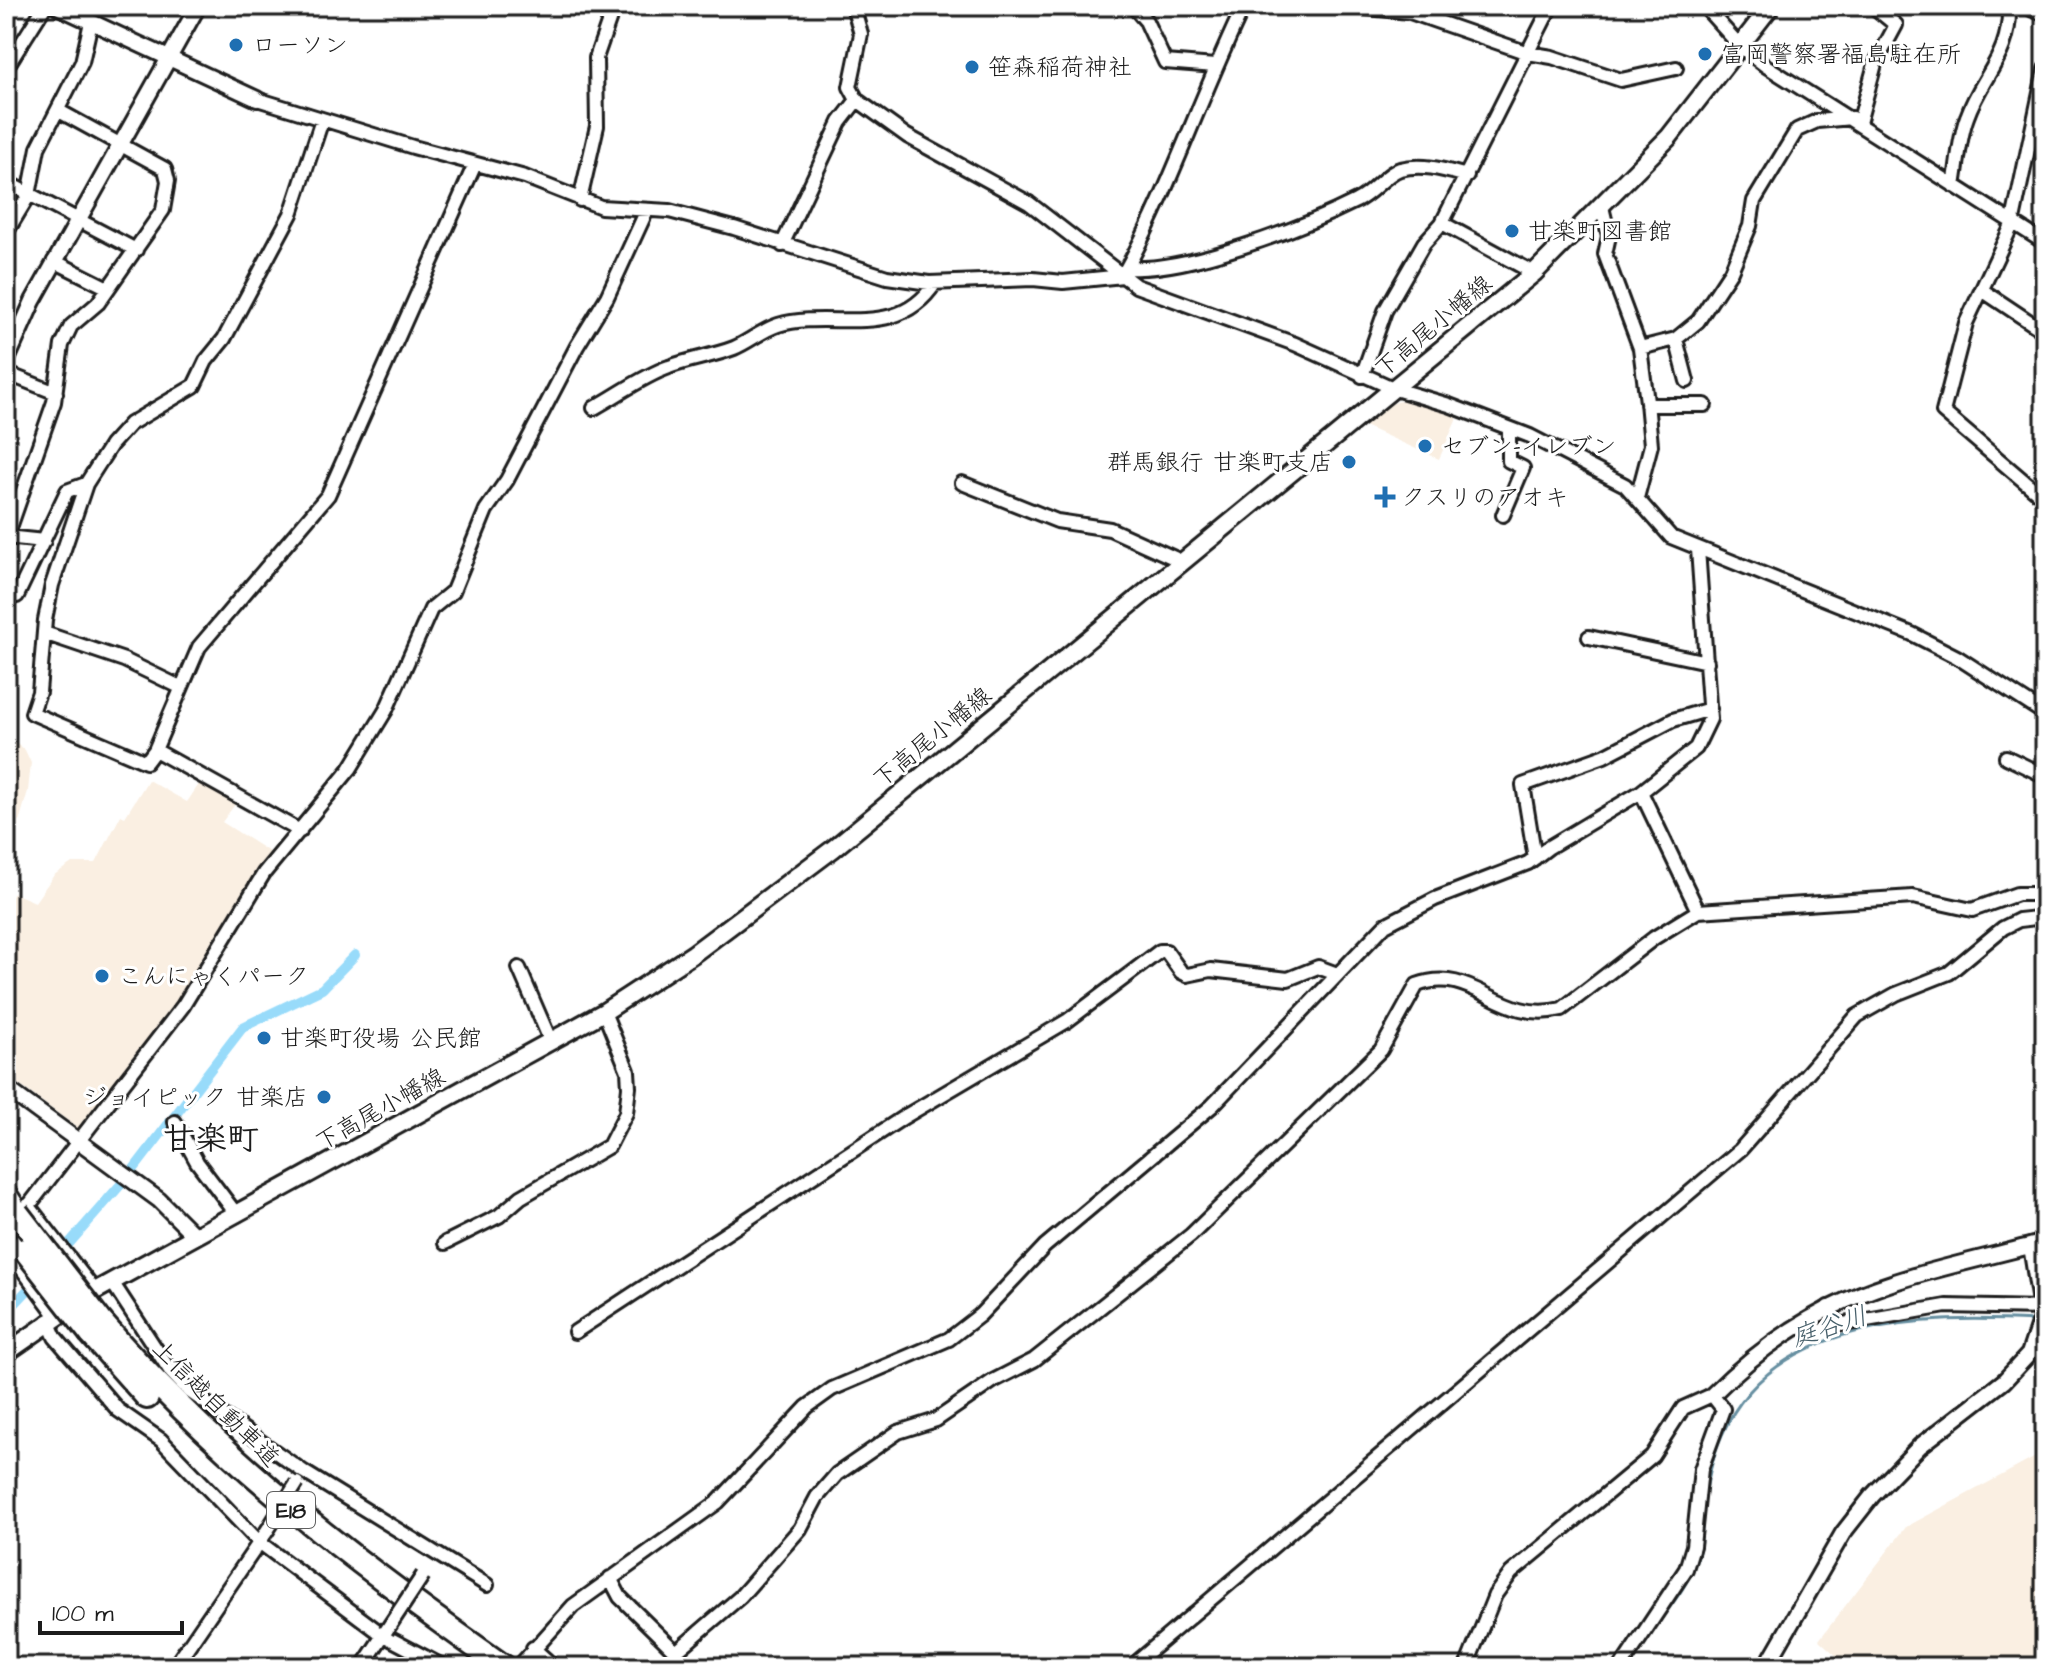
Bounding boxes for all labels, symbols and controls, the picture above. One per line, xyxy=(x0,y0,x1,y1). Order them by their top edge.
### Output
place label: ローソン xyxy=(252,29,348,63)
marker: ローソン xyxy=(227,36,245,54)
place label: 富岡警察署福島駐在所 xyxy=(1721,38,1961,72)
marker: 富岡警察署福島駐在所 xyxy=(1696,45,1714,63)
place label: 笹森稲荷神社 xyxy=(988,51,1132,85)
marker: 笹森稲荷神社 xyxy=(963,58,981,76)
place label: 甘楽町図書館 xyxy=(1528,215,1672,249)
marker: 甘楽町図書館 xyxy=(1503,222,1521,240)
street label: 下高尾小幡線 xyxy=(1368,267,1500,386)
place label: セブン-イレブン xyxy=(1441,430,1616,464)
marker: セブン-イレブン xyxy=(1416,437,1434,455)
place label: 群馬銀行 甘楽町支店 xyxy=(1107,446,1333,480)
marker: 群馬銀行 甘楽町支店 xyxy=(1340,453,1358,471)
place label: クスリのアオキ xyxy=(1401,481,1569,515)
marker: クスリのアオキ xyxy=(1376,488,1394,506)
street label: 下高尾小幡線 xyxy=(866,679,999,796)
place label: こんにゃくパーク xyxy=(118,960,309,994)
marker: こんにゃくパーク xyxy=(93,967,111,985)
place label: 甘楽町役場 公民館 xyxy=(280,1022,482,1056)
marker: 甘楽町役場 公民館 xyxy=(255,1029,273,1047)
street label: 下高尾小幡線 xyxy=(309,1060,452,1160)
place label: ジョイピック 甘楽店 xyxy=(82,1081,308,1115)
marker: ジョイピック 甘楽店 xyxy=(315,1088,333,1106)
district label: 甘楽町 xyxy=(163,1117,259,1162)
water label: 庭谷川 xyxy=(1787,1298,1872,1356)
street label: 上信越自動車道 xyxy=(144,1332,287,1475)
road number: E18 xyxy=(267,1492,315,1528)
scale bar xyxy=(40,1585,182,1635)
text: 100 m xyxy=(52,1597,114,1631)

